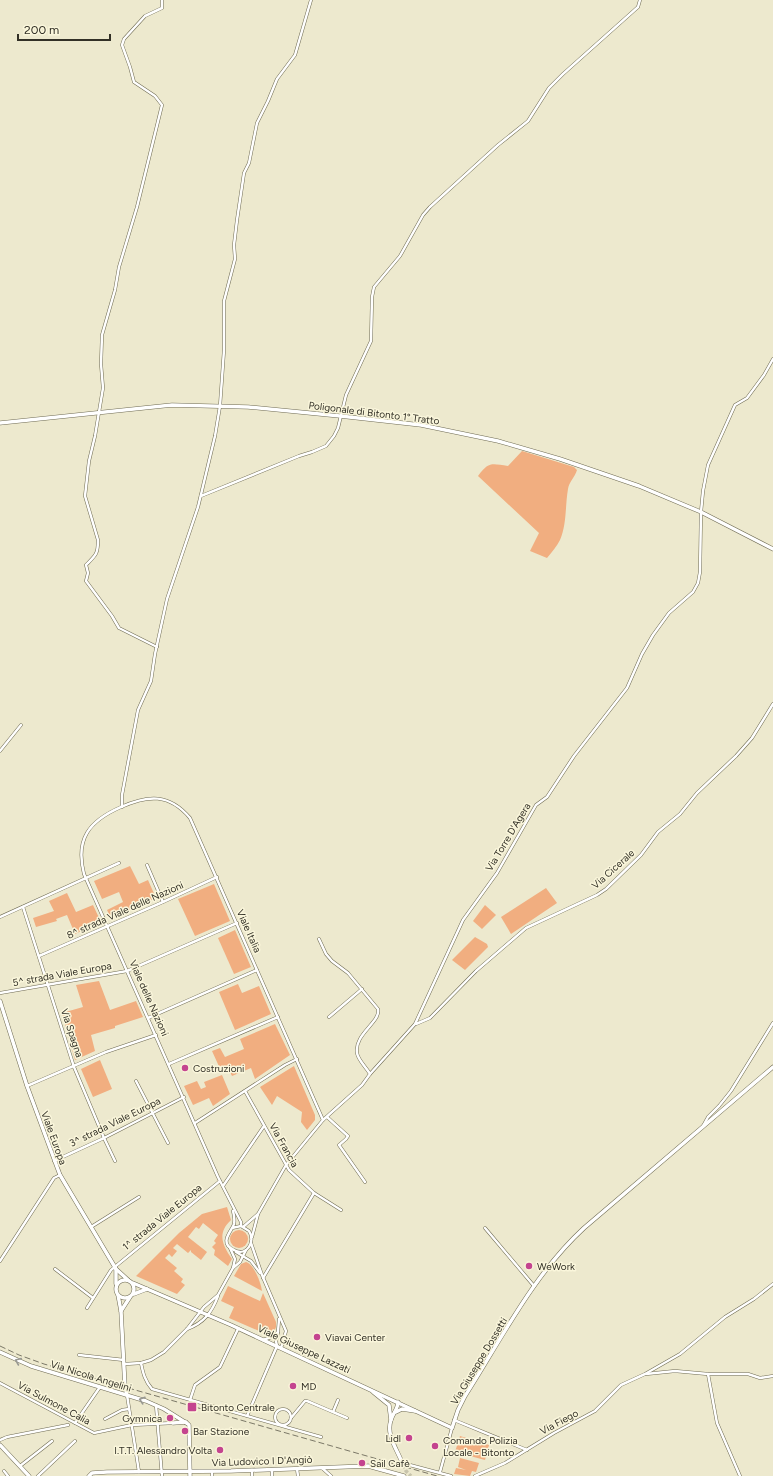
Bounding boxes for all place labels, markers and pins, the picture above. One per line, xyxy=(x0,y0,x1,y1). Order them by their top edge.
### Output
place label: Costruzioni xyxy=(193,1062,244,1075)
marker: Costruzioni xyxy=(180,1063,190,1073)
place label: WeWork xyxy=(537,1260,575,1273)
marker: WeWork xyxy=(524,1261,534,1271)
place label: Viavai Center xyxy=(325,1331,386,1344)
marker: Viavai Center xyxy=(312,1332,322,1342)
place label: MD xyxy=(301,1380,316,1393)
marker: MD xyxy=(288,1381,298,1391)
marker: Bitonto Centrale xyxy=(186,1401,198,1413)
place label: Bitonto Centrale xyxy=(201,1401,275,1414)
place label: Gymnica xyxy=(122,1412,162,1425)
marker: Gymnica xyxy=(165,1413,175,1423)
place label: Bar Stazione xyxy=(193,1425,250,1438)
marker: Bar Stazione xyxy=(180,1426,190,1436)
place label: Lidl xyxy=(385,1432,401,1445)
marker: Lidl xyxy=(404,1433,414,1443)
place label: Comando Polizia Locale - Bitonto xyxy=(443,1434,518,1459)
marker: Comando Polizia Locale - Bitonto xyxy=(430,1441,440,1451)
place label: I.T.T. Alessandro Volta xyxy=(114,1444,212,1457)
marker: I.T.T. Alessandro Volta xyxy=(215,1445,225,1455)
place label: Sail Cafè xyxy=(370,1457,410,1470)
marker: Sail Cafè xyxy=(357,1458,367,1468)

